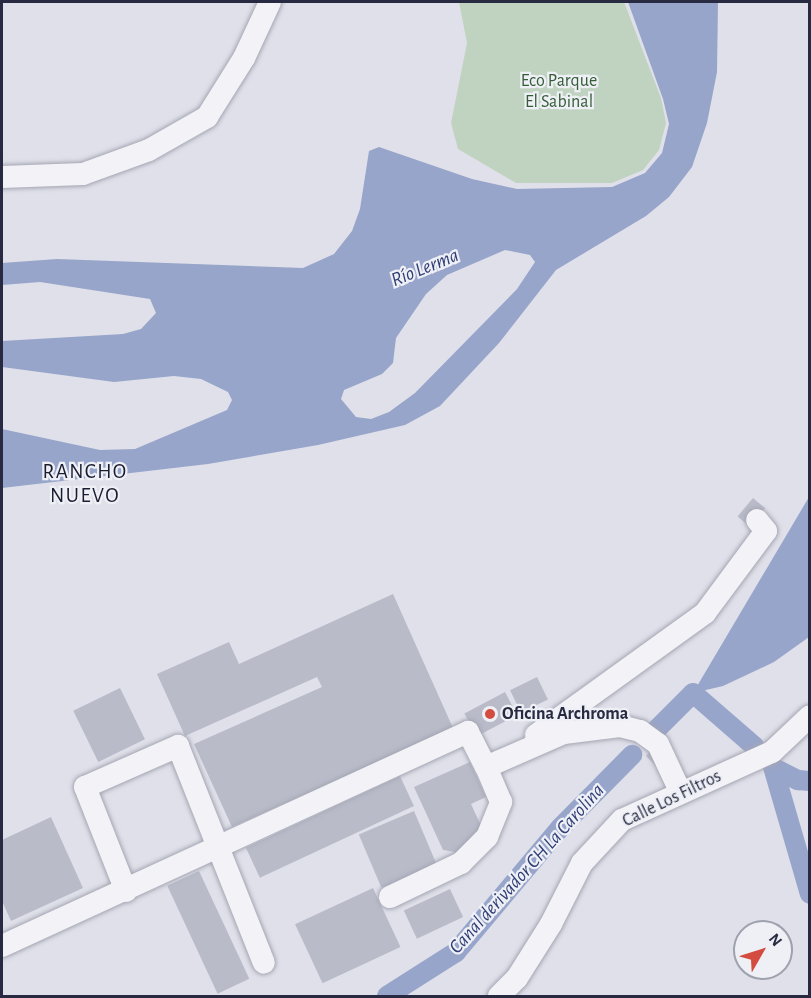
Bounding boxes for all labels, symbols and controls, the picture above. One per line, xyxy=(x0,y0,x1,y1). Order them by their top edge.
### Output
park label: Eco Parque El Sabinal xyxy=(521,71,597,113)
water label: Río Lerma xyxy=(388,244,462,292)
district label: RANCHO NUEVO xyxy=(42,459,128,509)
place label: Oficina Archroma xyxy=(502,703,628,725)
marker: Oficina Archroma xyxy=(483,707,497,721)
street label: Calle Los Filtros xyxy=(619,766,725,832)
water label: Canal derivador CH La Carolina xyxy=(444,779,610,959)
north arrow xyxy=(733,920,793,980)
text: N xyxy=(766,931,785,949)

